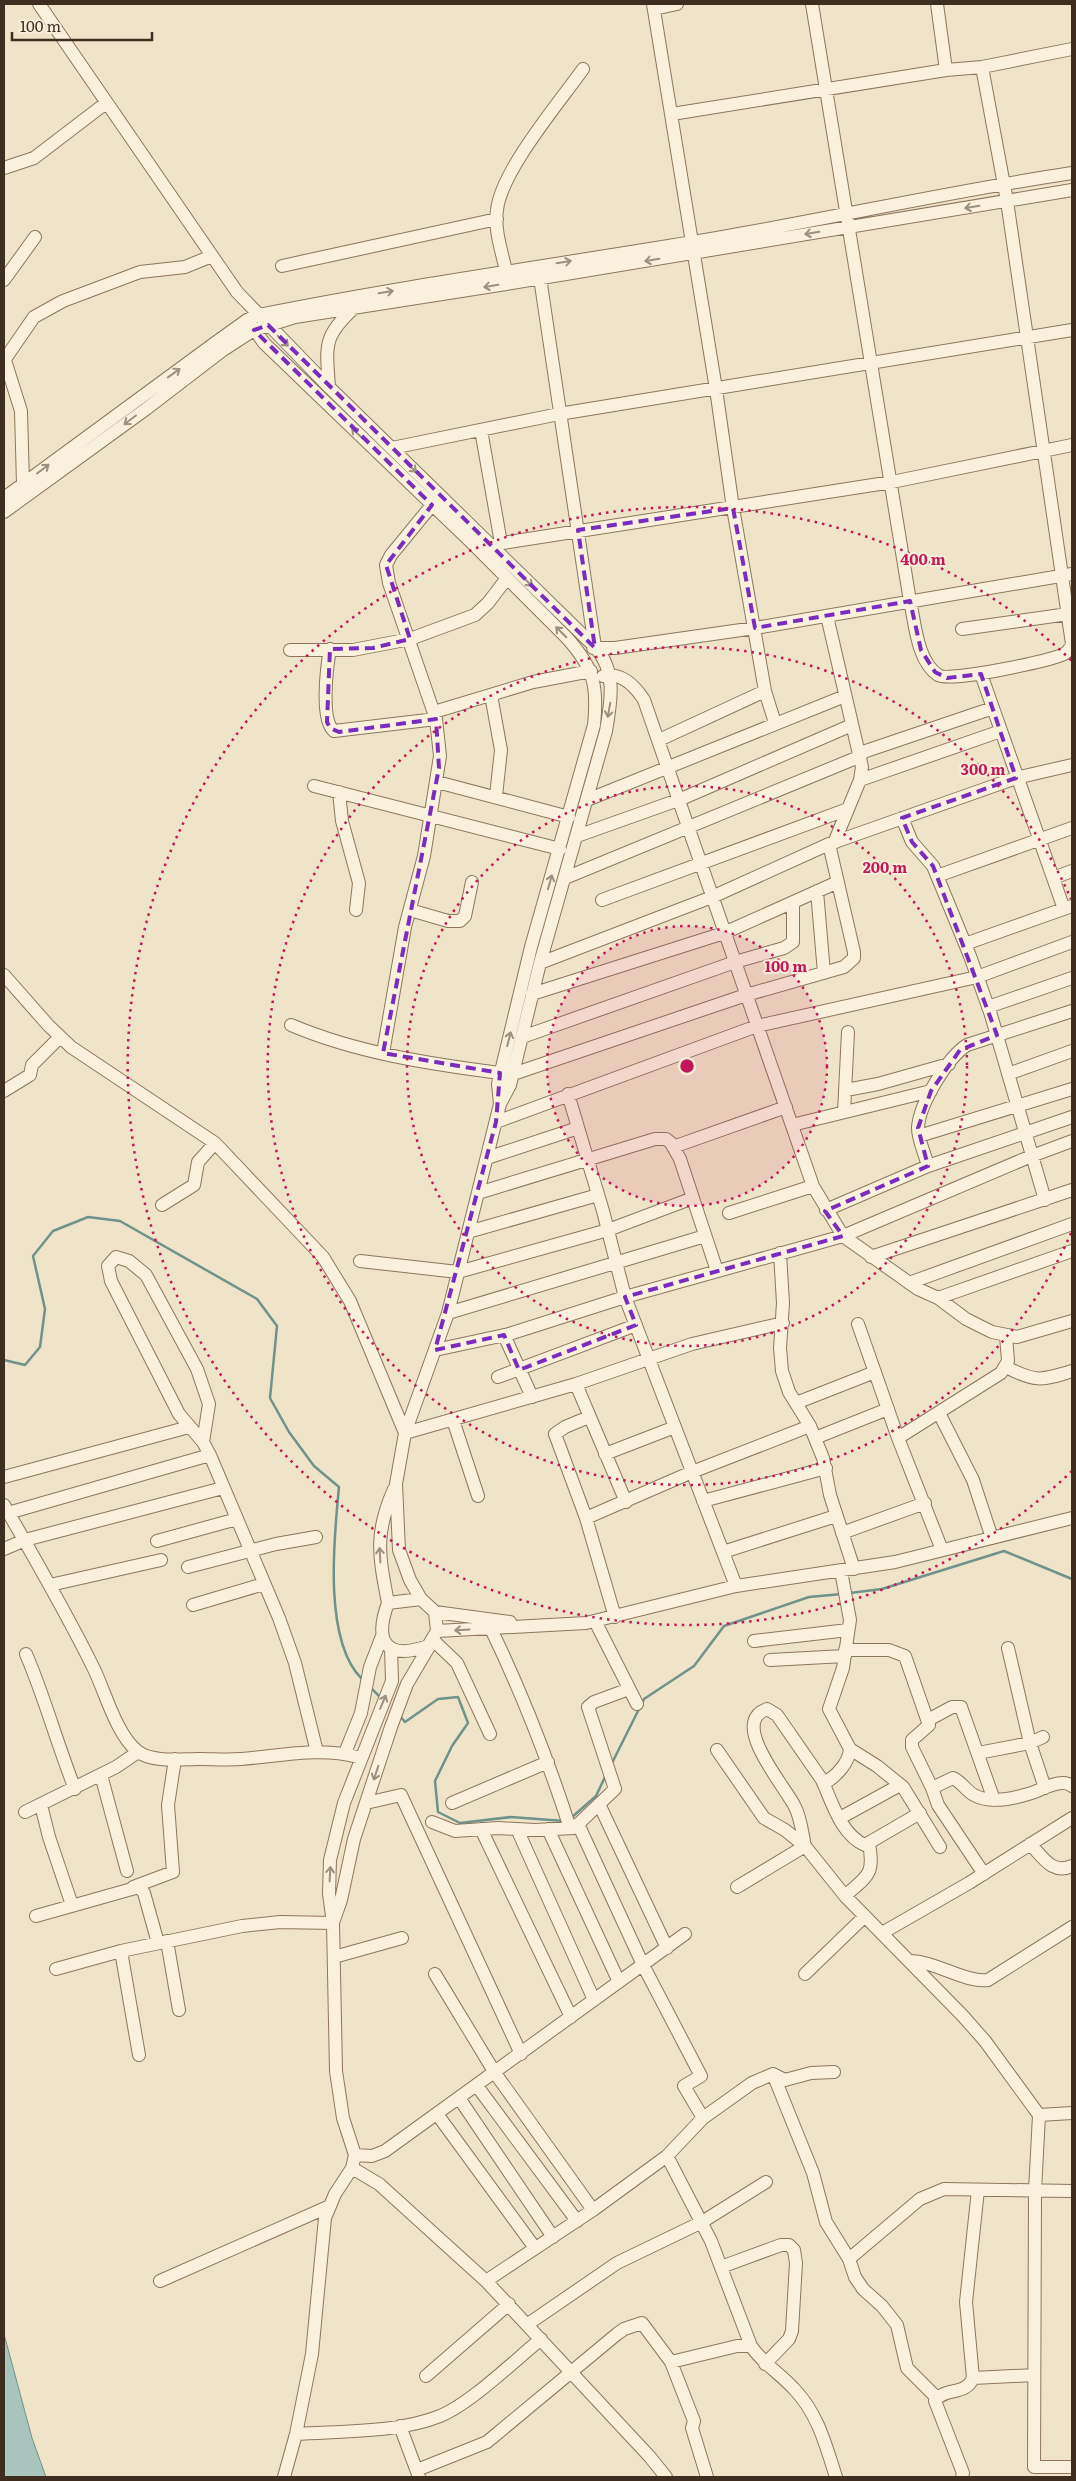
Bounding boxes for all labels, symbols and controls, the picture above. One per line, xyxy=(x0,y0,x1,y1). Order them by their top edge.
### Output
scale bar xyxy=(12,10,152,42)
text: 100 m xyxy=(20,14,61,37)
one-way arrow xyxy=(965,202,981,212)
one-way arrow xyxy=(804,228,820,238)
one-way arrow xyxy=(556,256,572,266)
one-way arrow xyxy=(644,256,660,266)
one-way arrow xyxy=(484,282,500,292)
one-way arrow xyxy=(378,286,394,296)
one-way arrow xyxy=(277,334,289,347)
one-way arrow xyxy=(167,368,181,378)
one-way arrow xyxy=(124,415,137,426)
one-way arrow xyxy=(351,427,363,439)
one-way arrow xyxy=(405,461,417,473)
one-way arrow xyxy=(36,464,50,474)
text: 400 m xyxy=(900,547,946,570)
one-way arrow xyxy=(521,575,533,587)
one-way arrow xyxy=(555,626,567,638)
one-way arrow xyxy=(604,702,614,718)
text: 300 m xyxy=(961,757,1005,780)
text: 200 m xyxy=(863,855,907,878)
one-way arrow xyxy=(545,874,555,890)
text: 100 m xyxy=(765,954,807,977)
one-way arrow xyxy=(504,1032,514,1048)
centre of rings xyxy=(678,1057,696,1075)
one-way arrow xyxy=(376,1547,385,1563)
one-way arrow xyxy=(454,1626,470,1635)
one-way arrow xyxy=(380,1695,389,1710)
one-way arrow xyxy=(371,1764,380,1780)
one-way arrow xyxy=(325,1867,334,1883)

